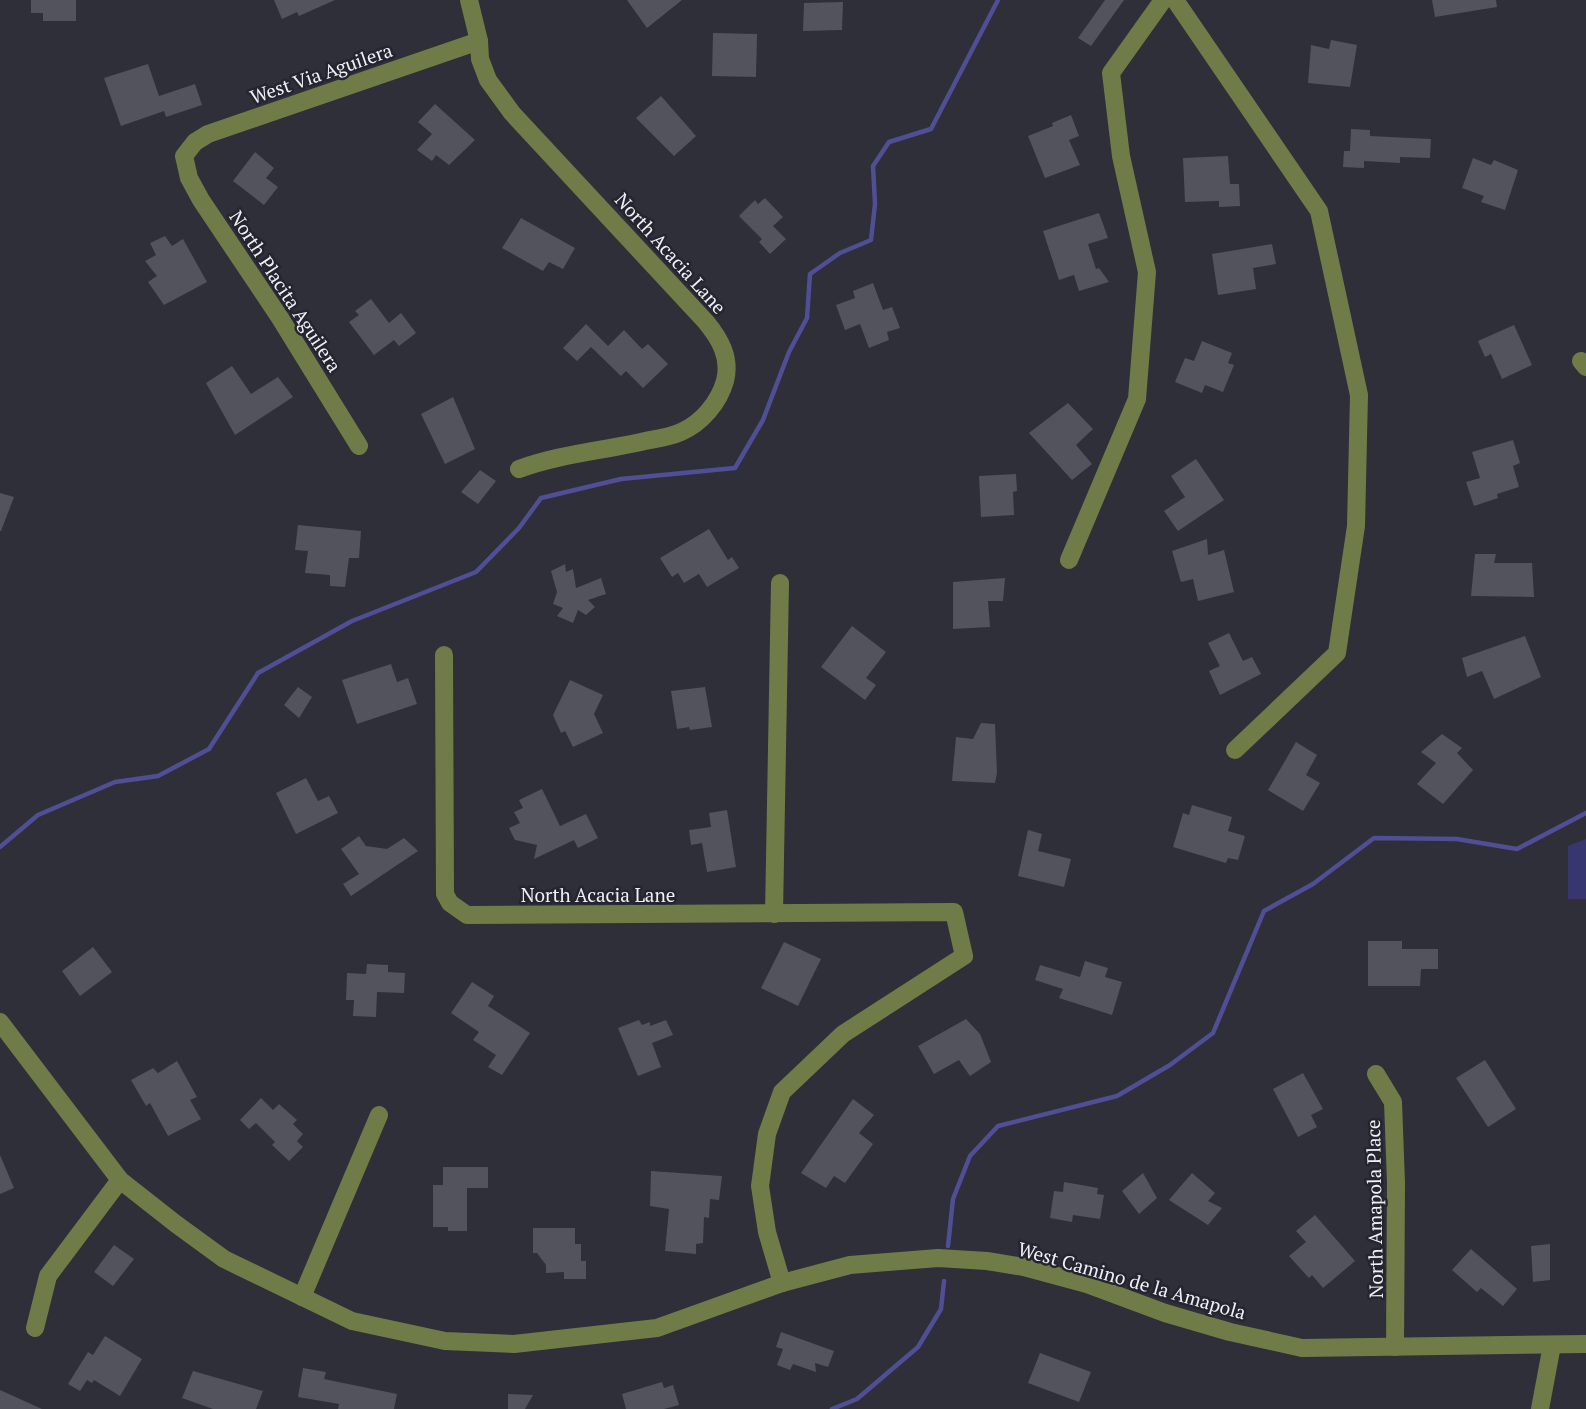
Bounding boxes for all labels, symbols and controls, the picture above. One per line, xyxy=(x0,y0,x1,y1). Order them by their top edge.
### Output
street label: West Via Aguilera xyxy=(246,37,396,109)
street label: North Acacia Lane xyxy=(610,187,732,319)
street label: North Placita Aguilera xyxy=(224,205,348,377)
street label: North Acacia Lane xyxy=(521,882,675,907)
street label: North Amapola Place xyxy=(1360,1119,1388,1299)
street label: West Camino de la Amapola xyxy=(1015,1235,1249,1325)

